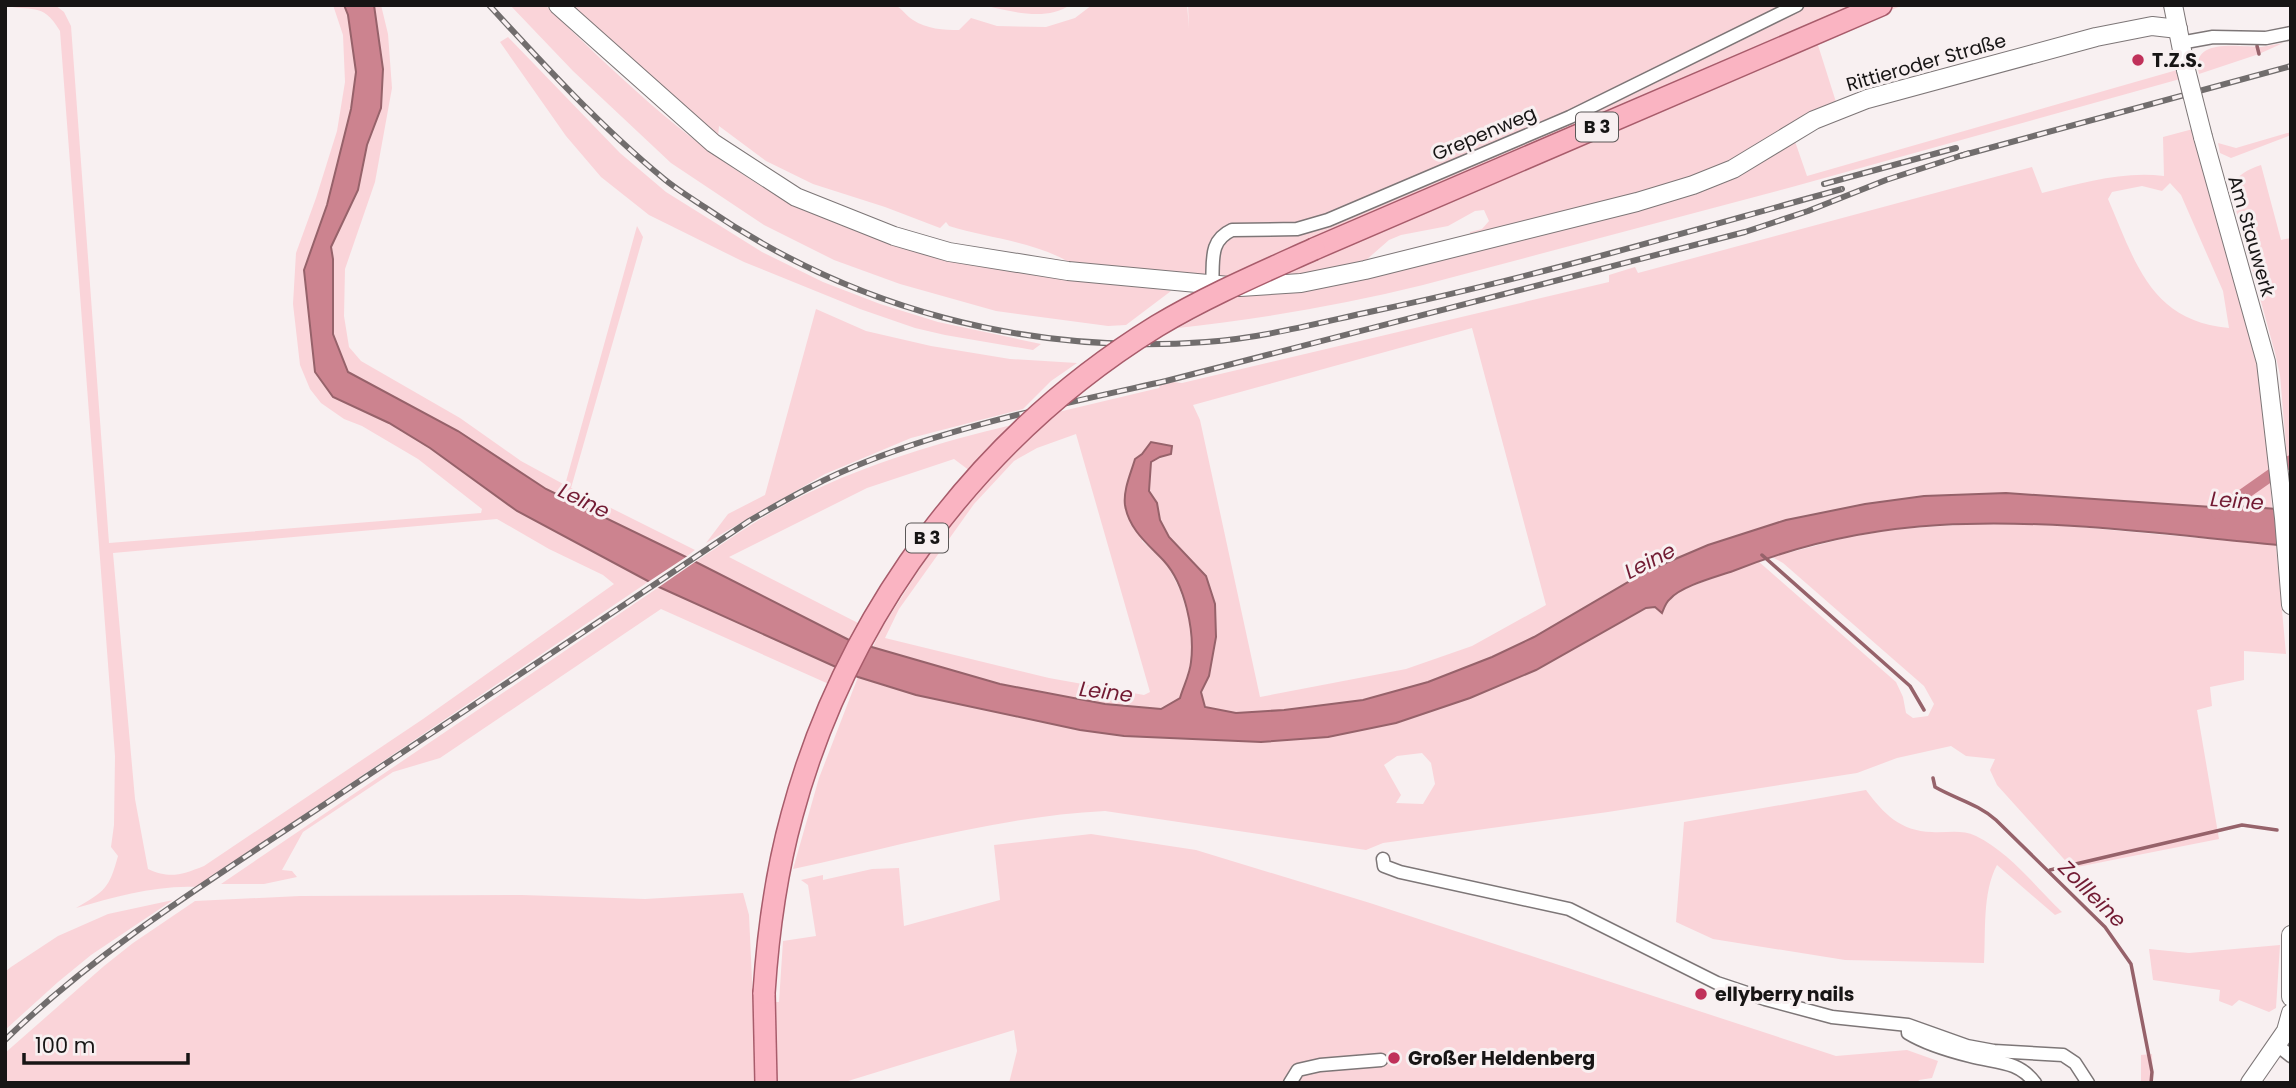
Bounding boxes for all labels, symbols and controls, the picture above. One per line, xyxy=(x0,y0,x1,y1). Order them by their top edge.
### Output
street label: Rittieroder Straße xyxy=(1843,27,2009,98)
place label: T.Z.S. xyxy=(2152,47,2202,74)
marker: T.Z.S. xyxy=(2130,52,2146,68)
street label: Grepenweg xyxy=(1428,99,1540,168)
road number: B 3 xyxy=(1576,112,1618,142)
street label: Am Stauwerk xyxy=(2221,172,2282,300)
water label: Leine xyxy=(554,476,615,525)
water label: Leine xyxy=(2209,484,2265,517)
road number: B 3 xyxy=(906,524,948,552)
water label: Leine xyxy=(1619,535,1680,586)
water label: Leine xyxy=(1078,674,1134,709)
water label: Zollleine xyxy=(2051,853,2133,934)
place label: ellyberry nails xyxy=(1715,981,1854,1008)
marker: ellyberry nails xyxy=(1693,986,1709,1002)
scale bar xyxy=(24,1021,189,1066)
text: 100 m xyxy=(35,1031,95,1060)
place label: Großer Heldenberg xyxy=(1408,1045,1595,1072)
marker: Großer Heldenberg xyxy=(1386,1050,1402,1066)

